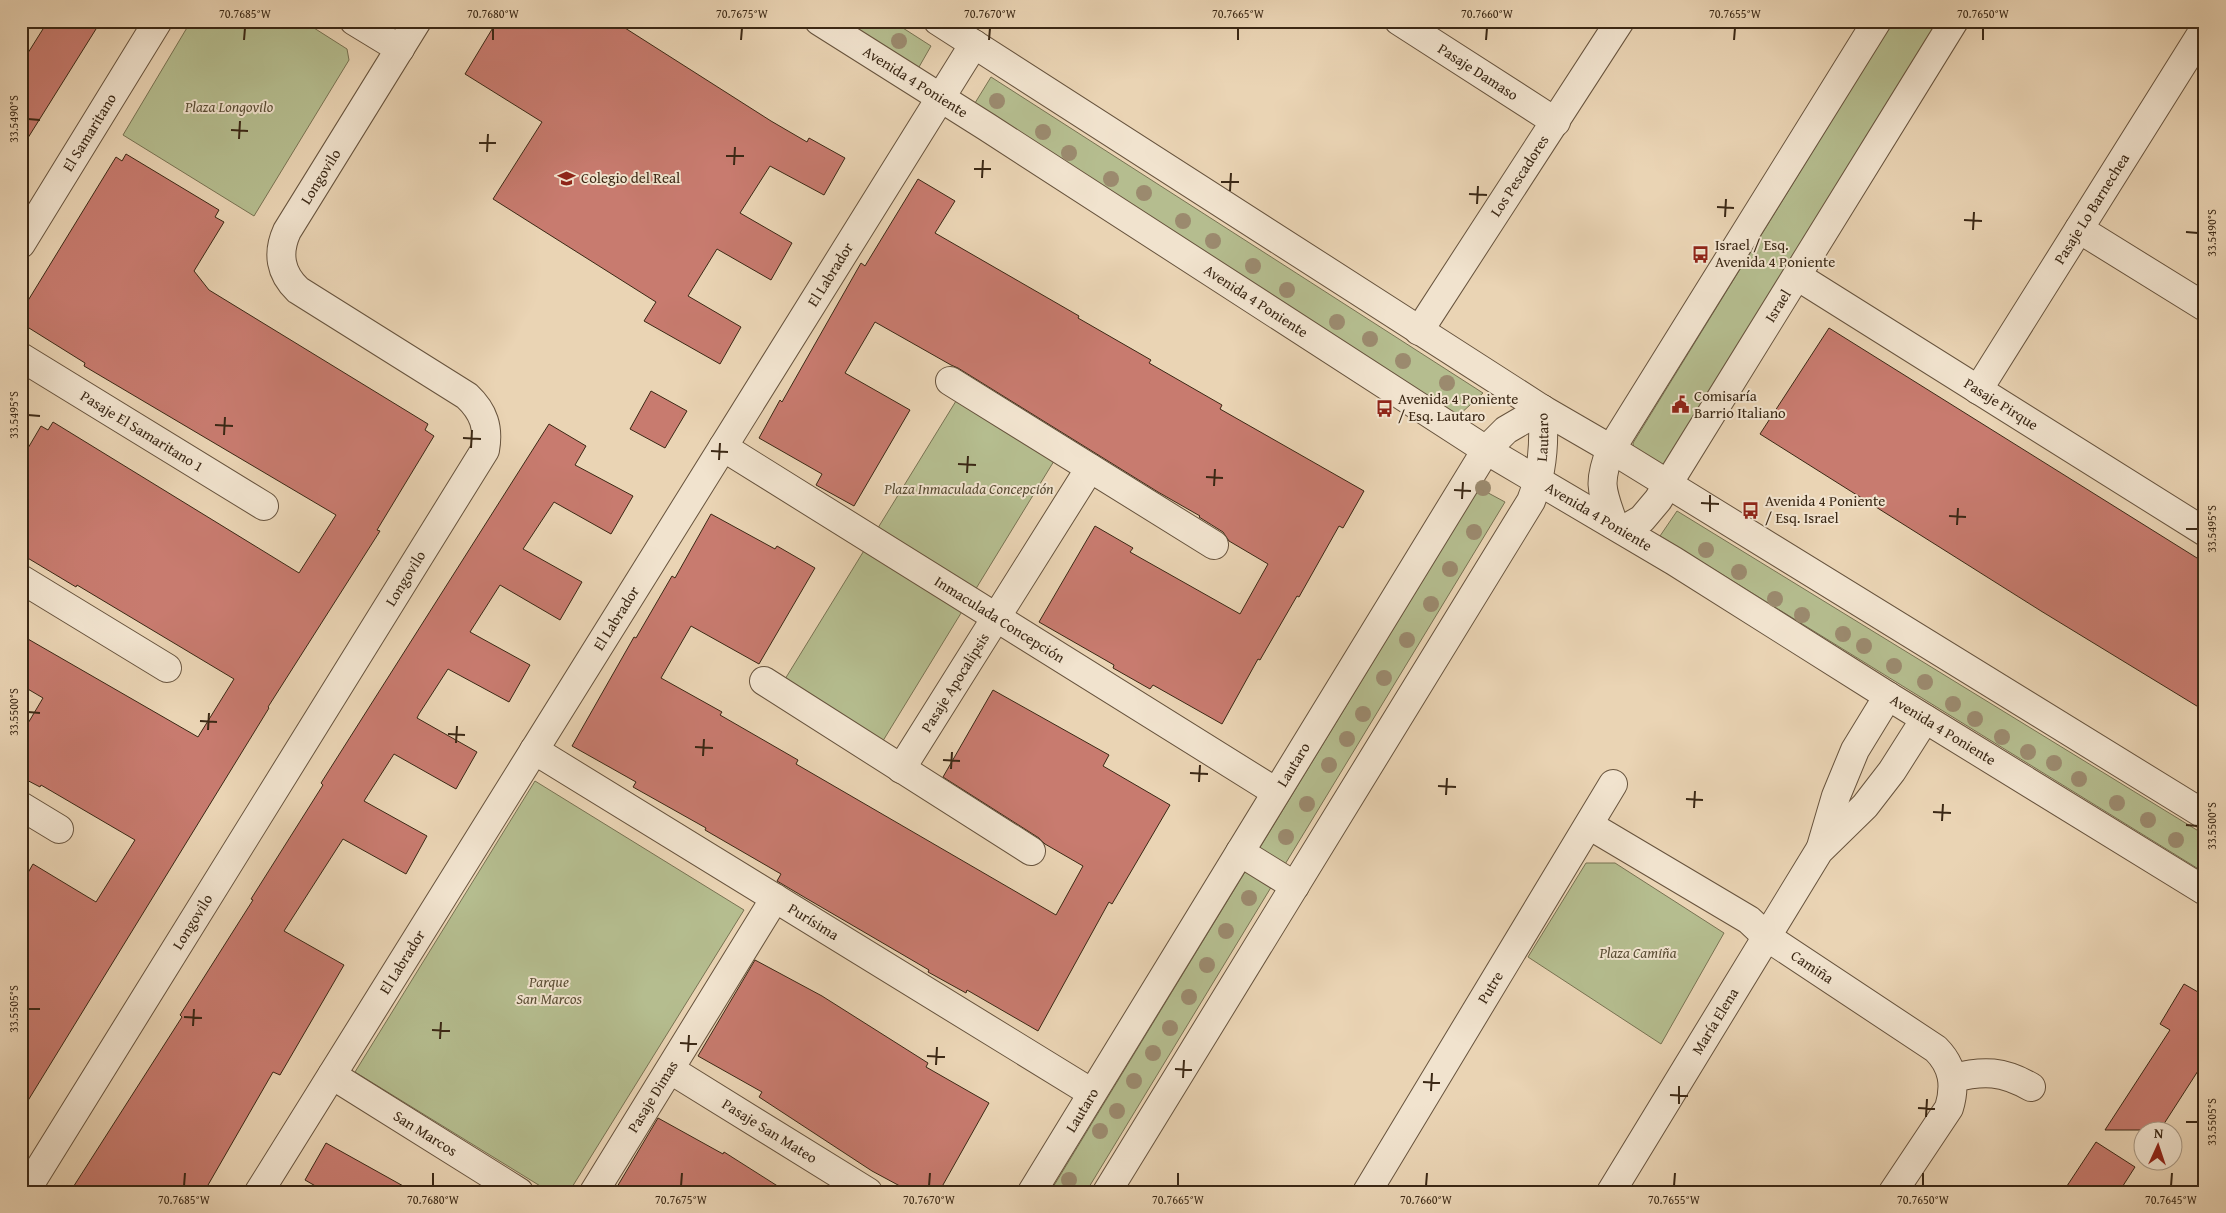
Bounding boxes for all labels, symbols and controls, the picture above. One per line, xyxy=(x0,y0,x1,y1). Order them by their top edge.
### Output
text: 70.7685°W xyxy=(219,5,272,22)
text: 70.7680°W xyxy=(467,5,520,22)
text: 70.7675°W xyxy=(716,5,769,22)
text: 70.7670°W xyxy=(964,5,1017,22)
text: 70.7665°W xyxy=(1212,5,1265,22)
text: 70.7660°W xyxy=(1461,5,1514,22)
text: 70.7655°W xyxy=(1709,5,1762,22)
text: 70.7650°W xyxy=(1957,5,2010,22)
street label: Pasaje Damaso xyxy=(1434,38,1523,105)
street label: Avenida 4 Poniente xyxy=(859,40,972,122)
street label: El Samaritano xyxy=(57,89,121,175)
text: 33.5490°S xyxy=(5,95,22,143)
park label: Plaza Longovilo xyxy=(184,96,274,117)
street label: Los Pescadores xyxy=(1485,130,1554,221)
street label: Longovilo xyxy=(295,144,346,208)
street label: Pasaje Lo Barnechea xyxy=(2049,149,2134,268)
place label: Colegio del Real xyxy=(581,167,680,188)
school or university icon: Colegio del Real xyxy=(557,168,577,188)
text: 33.5490°S xyxy=(2203,209,2220,257)
place label: Israel / Esq. Avenida 4 Poniente xyxy=(1715,234,1835,272)
street label: El Labrador xyxy=(802,238,858,310)
bus stop icon: Israel / Esq. Avenida 4 Poniente xyxy=(1691,244,1711,264)
street label: Avenida 4 Poniente xyxy=(1200,259,1312,342)
street label: Israel xyxy=(1759,285,1796,326)
street label: Pasaje Pirque xyxy=(1960,372,2043,435)
street label: Pasaje El Samaritano 1 xyxy=(77,385,208,477)
place label: Comisaría Barrio Italiano xyxy=(1694,385,1786,423)
place label: Avenida 4 Poniente / Esq. Lautaro xyxy=(1398,388,1518,426)
text: 33.5495°S xyxy=(5,391,22,439)
public building icon: Comisaría Barrio Italiano xyxy=(1670,395,1690,415)
bus stop icon: Avenida 4 Poniente / Esq. Lautaro xyxy=(1374,398,1394,418)
street label: Lautaro xyxy=(1531,412,1553,463)
street label: Avenida 4 Poniente xyxy=(1542,476,1656,556)
park label: Plaza Inmaculada Concepción xyxy=(883,478,1054,499)
place label: Avenida 4 Poniente / Esq. Israel xyxy=(1765,490,1885,528)
bus stop icon: Avenida 4 Poniente / Esq. Israel xyxy=(1741,500,1761,520)
text: 33.5495°S xyxy=(2203,505,2220,553)
street label: Longovilo xyxy=(380,546,430,610)
street label: Inmaculada Concepción xyxy=(931,571,1069,668)
street label: El Labrador xyxy=(588,582,644,654)
street label: Pasaje Apocalipsis xyxy=(916,629,994,736)
text: 33.5500°S xyxy=(5,688,22,736)
street label: Avenida 4 Poniente xyxy=(1887,689,2000,770)
street label: Lautaro xyxy=(1271,738,1315,791)
text: 33.5500°S xyxy=(2203,802,2220,850)
street label: Longovilo xyxy=(167,889,218,953)
street label: Purísima xyxy=(784,898,843,945)
street label: El Labrador xyxy=(374,925,430,998)
park label: Plaza Camiña xyxy=(1598,942,1677,963)
street label: Camiña xyxy=(1787,945,1838,988)
street label: Putre xyxy=(1472,967,1508,1007)
park label: Parque San Marcos xyxy=(516,971,582,1009)
street label: María Elena xyxy=(1686,984,1743,1058)
text: 33.5505°S xyxy=(5,985,22,1033)
street label: Pasaje Dimas xyxy=(622,1056,683,1136)
street label: Lautaro xyxy=(1060,1083,1103,1136)
street label: Pasaje San Mateo xyxy=(718,1093,822,1168)
text: 33.5505°S xyxy=(2203,1098,2220,1146)
street label: San Marcos xyxy=(390,1105,462,1161)
north arrow xyxy=(2134,1120,2184,1170)
text: N xyxy=(2153,1123,2165,1143)
text: 70.7685°W xyxy=(158,1191,211,1208)
text: 70.7680°W xyxy=(407,1191,460,1208)
text: 70.7675°W xyxy=(655,1191,708,1208)
text: 70.7670°W xyxy=(903,1191,956,1208)
text: 70.7665°W xyxy=(1152,1191,1205,1208)
text: 70.7660°W xyxy=(1400,1191,1453,1208)
text: 70.7655°W xyxy=(1648,1191,1701,1208)
text: 70.7650°W xyxy=(1897,1191,1950,1208)
text: 70.7645°W xyxy=(2145,1191,2198,1208)

